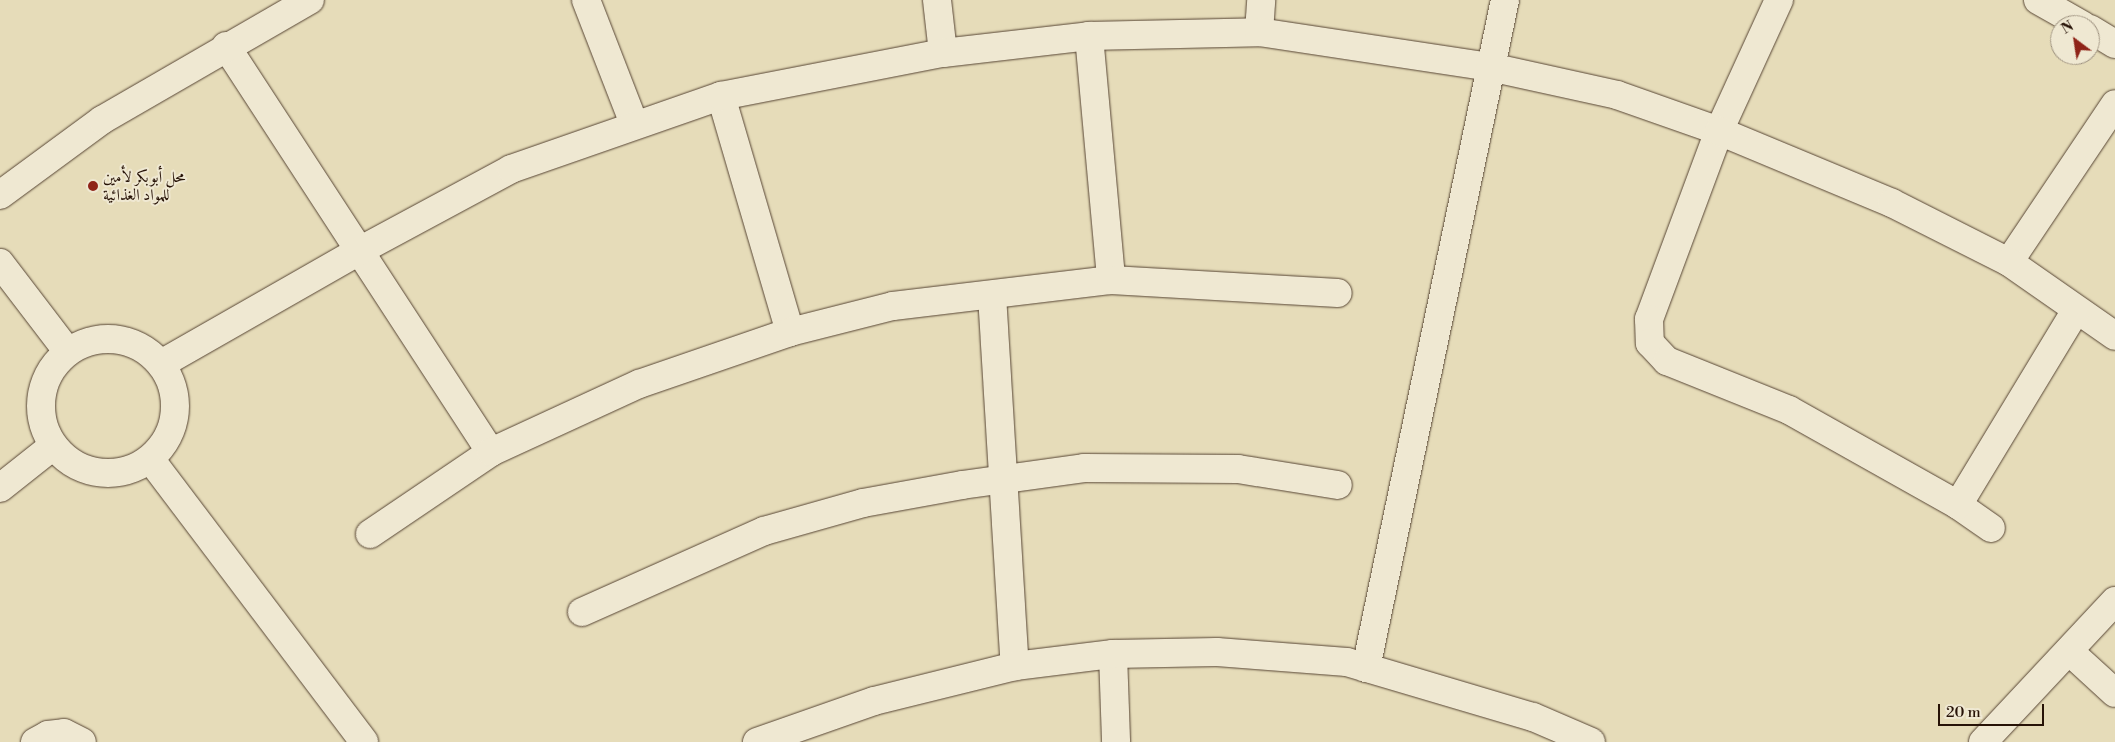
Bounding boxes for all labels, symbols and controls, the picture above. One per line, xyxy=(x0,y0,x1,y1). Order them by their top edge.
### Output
north arrow xyxy=(2050,15,2100,65)
text: N xyxy=(2058,17,2077,39)
place label: محل أبوبكر لأمين للمواد الغذائية xyxy=(103,167,185,205)
marker: محل أبوبكر لأمين للمواد الغذائية xyxy=(87,180,99,192)
scale bar xyxy=(1940,694,2046,726)
text: 20 m xyxy=(1946,703,1981,722)

